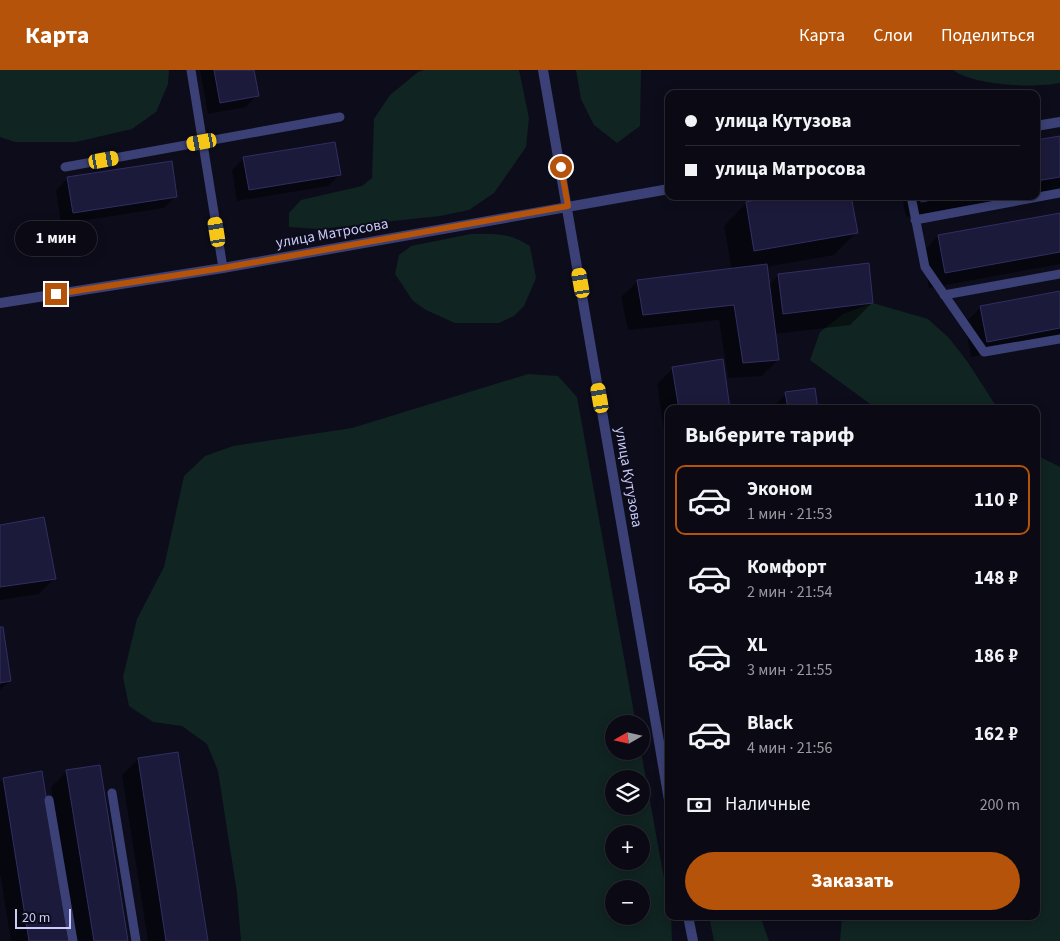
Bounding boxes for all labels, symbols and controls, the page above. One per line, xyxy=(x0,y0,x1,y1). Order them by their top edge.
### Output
text: Карта xyxy=(25,18,89,53)
text: Карта xyxy=(799,23,845,48)
text: Слои xyxy=(873,23,913,48)
text: Поделиться xyxy=(941,23,1035,48)
text: улица Кутузова xyxy=(715,108,851,135)
car xyxy=(185,132,218,152)
car xyxy=(87,150,120,170)
route start xyxy=(550,156,572,178)
text: улица Матросова xyxy=(715,156,866,183)
street label: улица Матросова xyxy=(274,213,390,254)
car xyxy=(207,216,226,248)
callout: 1 мин xyxy=(15,222,97,256)
text: 1 мин xyxy=(36,227,76,249)
car xyxy=(571,267,590,299)
route end xyxy=(45,283,67,305)
car xyxy=(590,382,609,414)
text: Выберите тариф xyxy=(685,419,855,451)
street label: улица Кутузова xyxy=(609,425,648,529)
text: Эконом xyxy=(747,476,813,503)
icon: car xyxy=(687,478,732,523)
text: 110 ₽ xyxy=(974,487,1018,514)
text: 1 мин · 21:53 xyxy=(747,503,833,525)
text: Комфорт xyxy=(747,554,827,581)
icon: car xyxy=(687,556,732,601)
text: 148 ₽ xyxy=(974,565,1018,592)
text: 2 мин · 21:54 xyxy=(747,581,833,603)
text: XL xyxy=(747,632,768,659)
icon: car xyxy=(687,634,732,679)
text: 186 ₽ xyxy=(974,643,1018,670)
text: 3 мин · 21:55 xyxy=(747,659,833,681)
text: Black xyxy=(747,710,793,737)
icon: car xyxy=(687,712,732,757)
north arrow xyxy=(605,715,650,760)
map controls xyxy=(605,715,650,925)
text: 162 ₽ xyxy=(974,721,1018,748)
text: 4 мин · 21:56 xyxy=(747,737,833,759)
button: layers xyxy=(605,770,650,815)
icon: cash xyxy=(685,791,713,819)
text: Наличные xyxy=(725,791,810,818)
text: 200 m xyxy=(980,794,1020,816)
button: + xyxy=(605,825,650,870)
button: Заказать xyxy=(685,852,1020,910)
button: − xyxy=(605,880,650,925)
scale bar xyxy=(15,906,71,929)
text: 20 m xyxy=(22,908,50,928)

